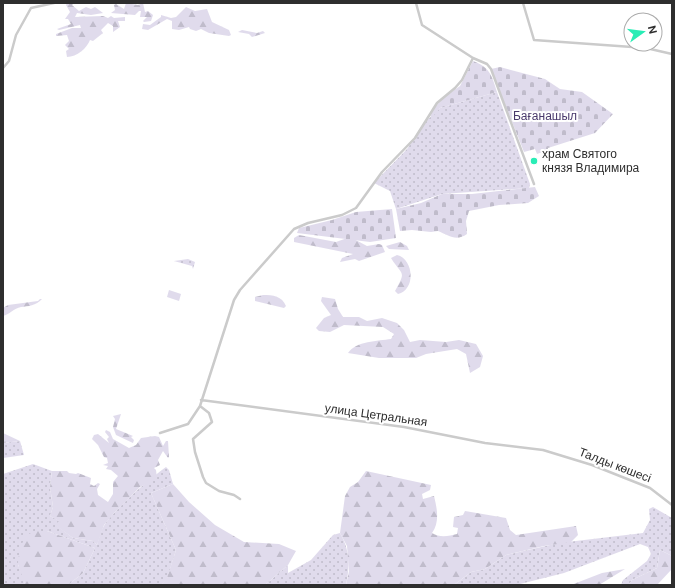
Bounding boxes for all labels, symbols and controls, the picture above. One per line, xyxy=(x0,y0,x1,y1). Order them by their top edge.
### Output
north arrow xyxy=(623,12,663,52)
text: N xyxy=(645,24,660,35)
park label: Бағанашыл xyxy=(513,108,577,124)
place label: храм Святого князя Владимира xyxy=(542,146,640,176)
marker: храм Святого князя Владимира xyxy=(529,156,539,166)
street label: улица Цетральная xyxy=(324,400,428,430)
street label: Талды көшесі xyxy=(577,444,653,486)

